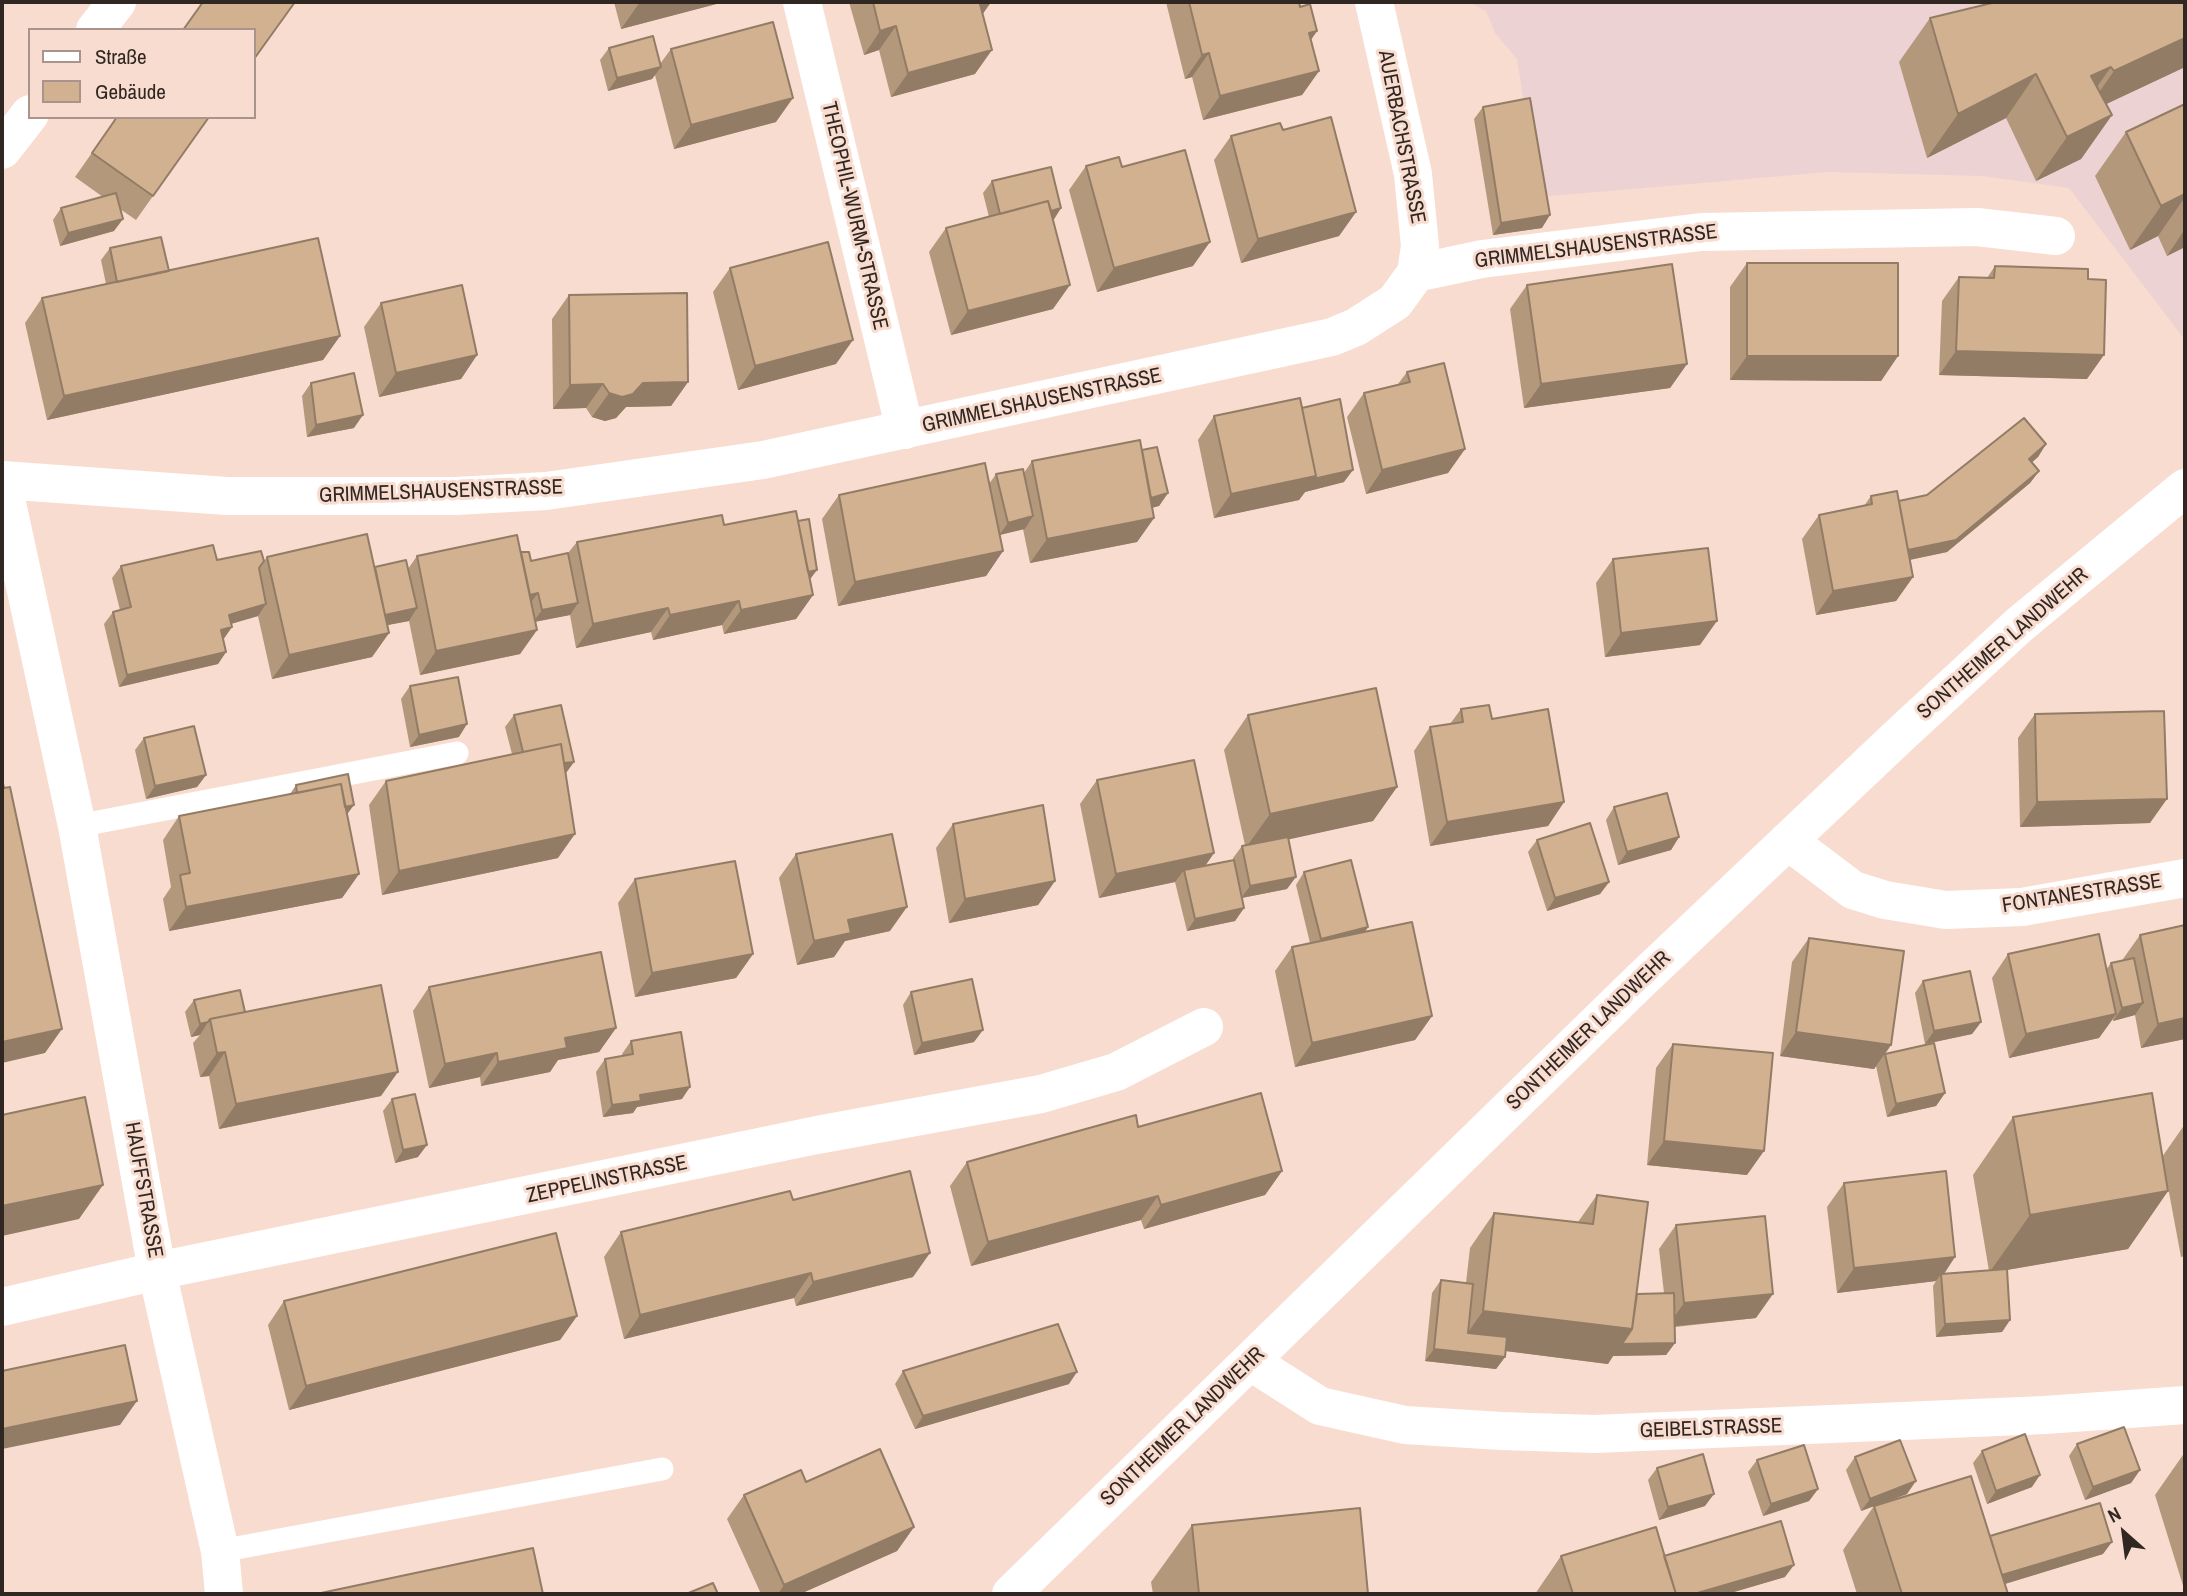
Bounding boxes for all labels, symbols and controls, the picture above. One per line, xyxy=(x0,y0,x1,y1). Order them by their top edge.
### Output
legend xyxy=(28,28,256,119)
text: Straße xyxy=(95,42,147,71)
street label: AUERBACHSTRASSE xyxy=(1372,48,1430,226)
text: Gebäude xyxy=(95,77,166,106)
street label: THEOPHIL-WURM-STRASSE xyxy=(815,99,893,333)
street label: GRIMMELSHAUSENSTRASSE xyxy=(1473,220,1719,274)
street label: GRIMMELSHAUSENSTRASSE xyxy=(920,363,1164,439)
street label: GRIMMELSHAUSENSTRASSE xyxy=(319,475,563,509)
street label: SONTHEIMER LANDWEHR xyxy=(1912,563,2094,725)
street label: FONTANESTRASSE xyxy=(2000,869,2164,919)
street label: SONTHEIMER LANDWEHR xyxy=(1502,946,1676,1116)
street label: HAUFFSTRASSE xyxy=(119,1120,167,1260)
street label: ZEPPELINSTRASSE xyxy=(524,1151,690,1209)
street label: SONTHEIMER LANDWEHR xyxy=(1096,1342,1270,1512)
street label: GEIBELSTRASSE xyxy=(1639,1414,1783,1444)
north arrow xyxy=(2089,1498,2159,1568)
text: N xyxy=(2103,1500,2125,1529)

